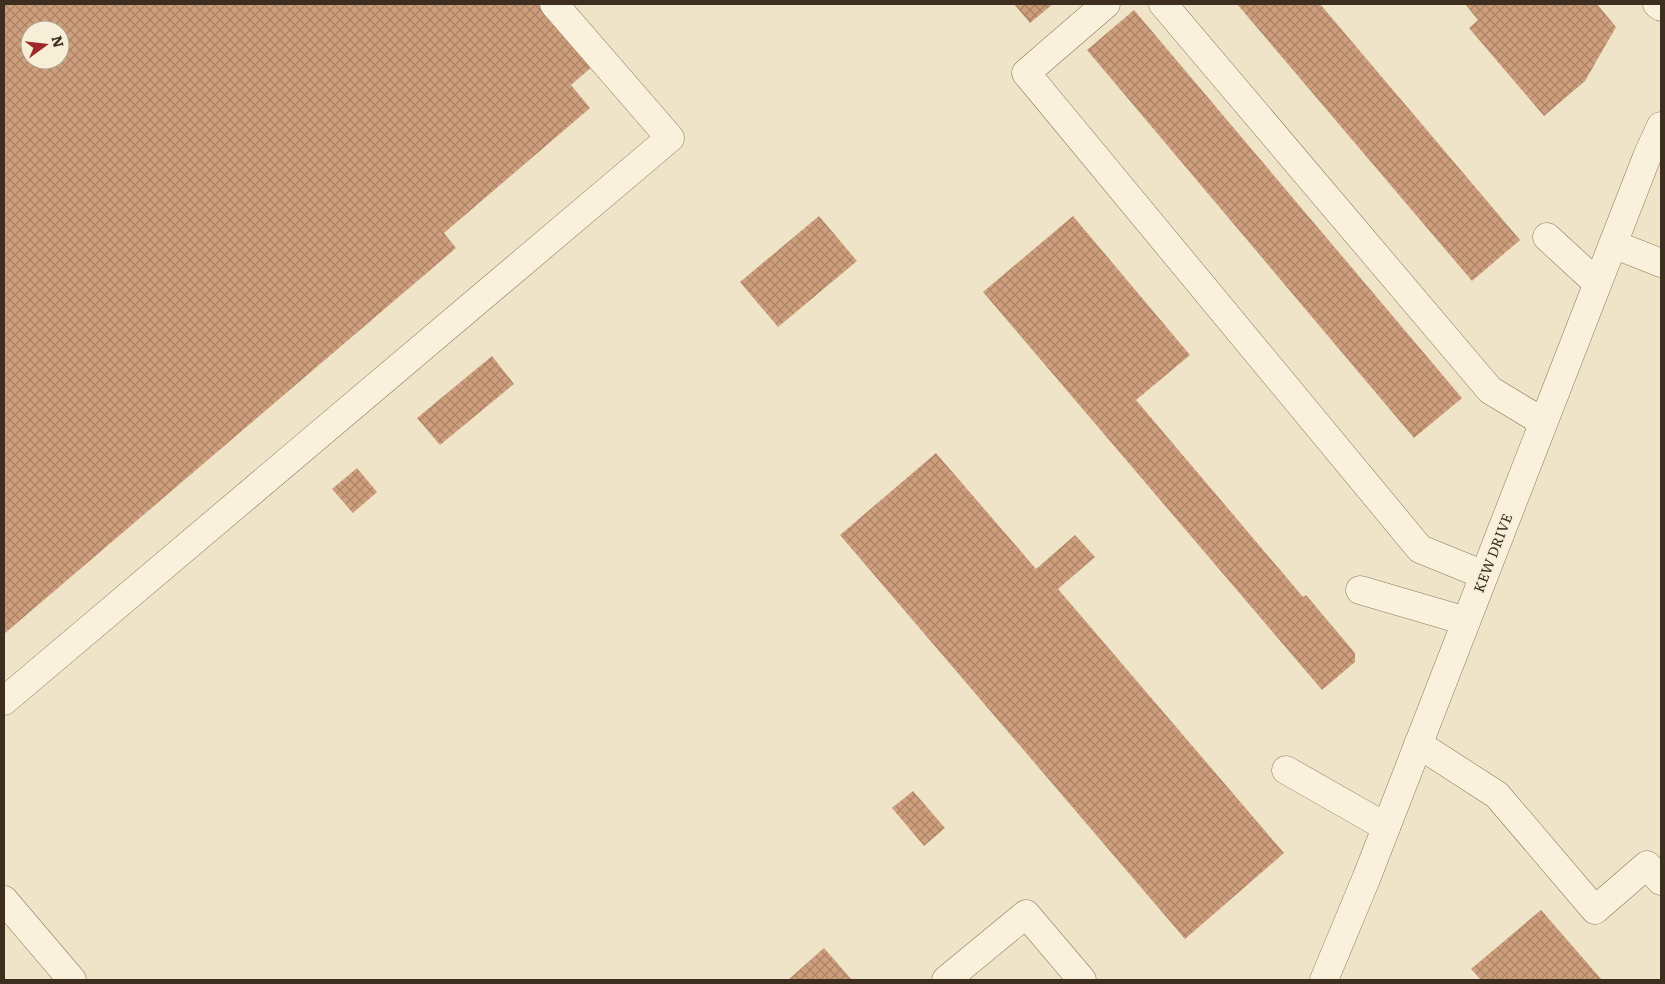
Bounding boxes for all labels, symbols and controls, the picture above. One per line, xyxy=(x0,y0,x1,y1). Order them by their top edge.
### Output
north arrow xyxy=(20,20,70,70)
text: N xyxy=(47,33,70,50)
street label: KEW DRIVE xyxy=(1468,510,1516,595)

